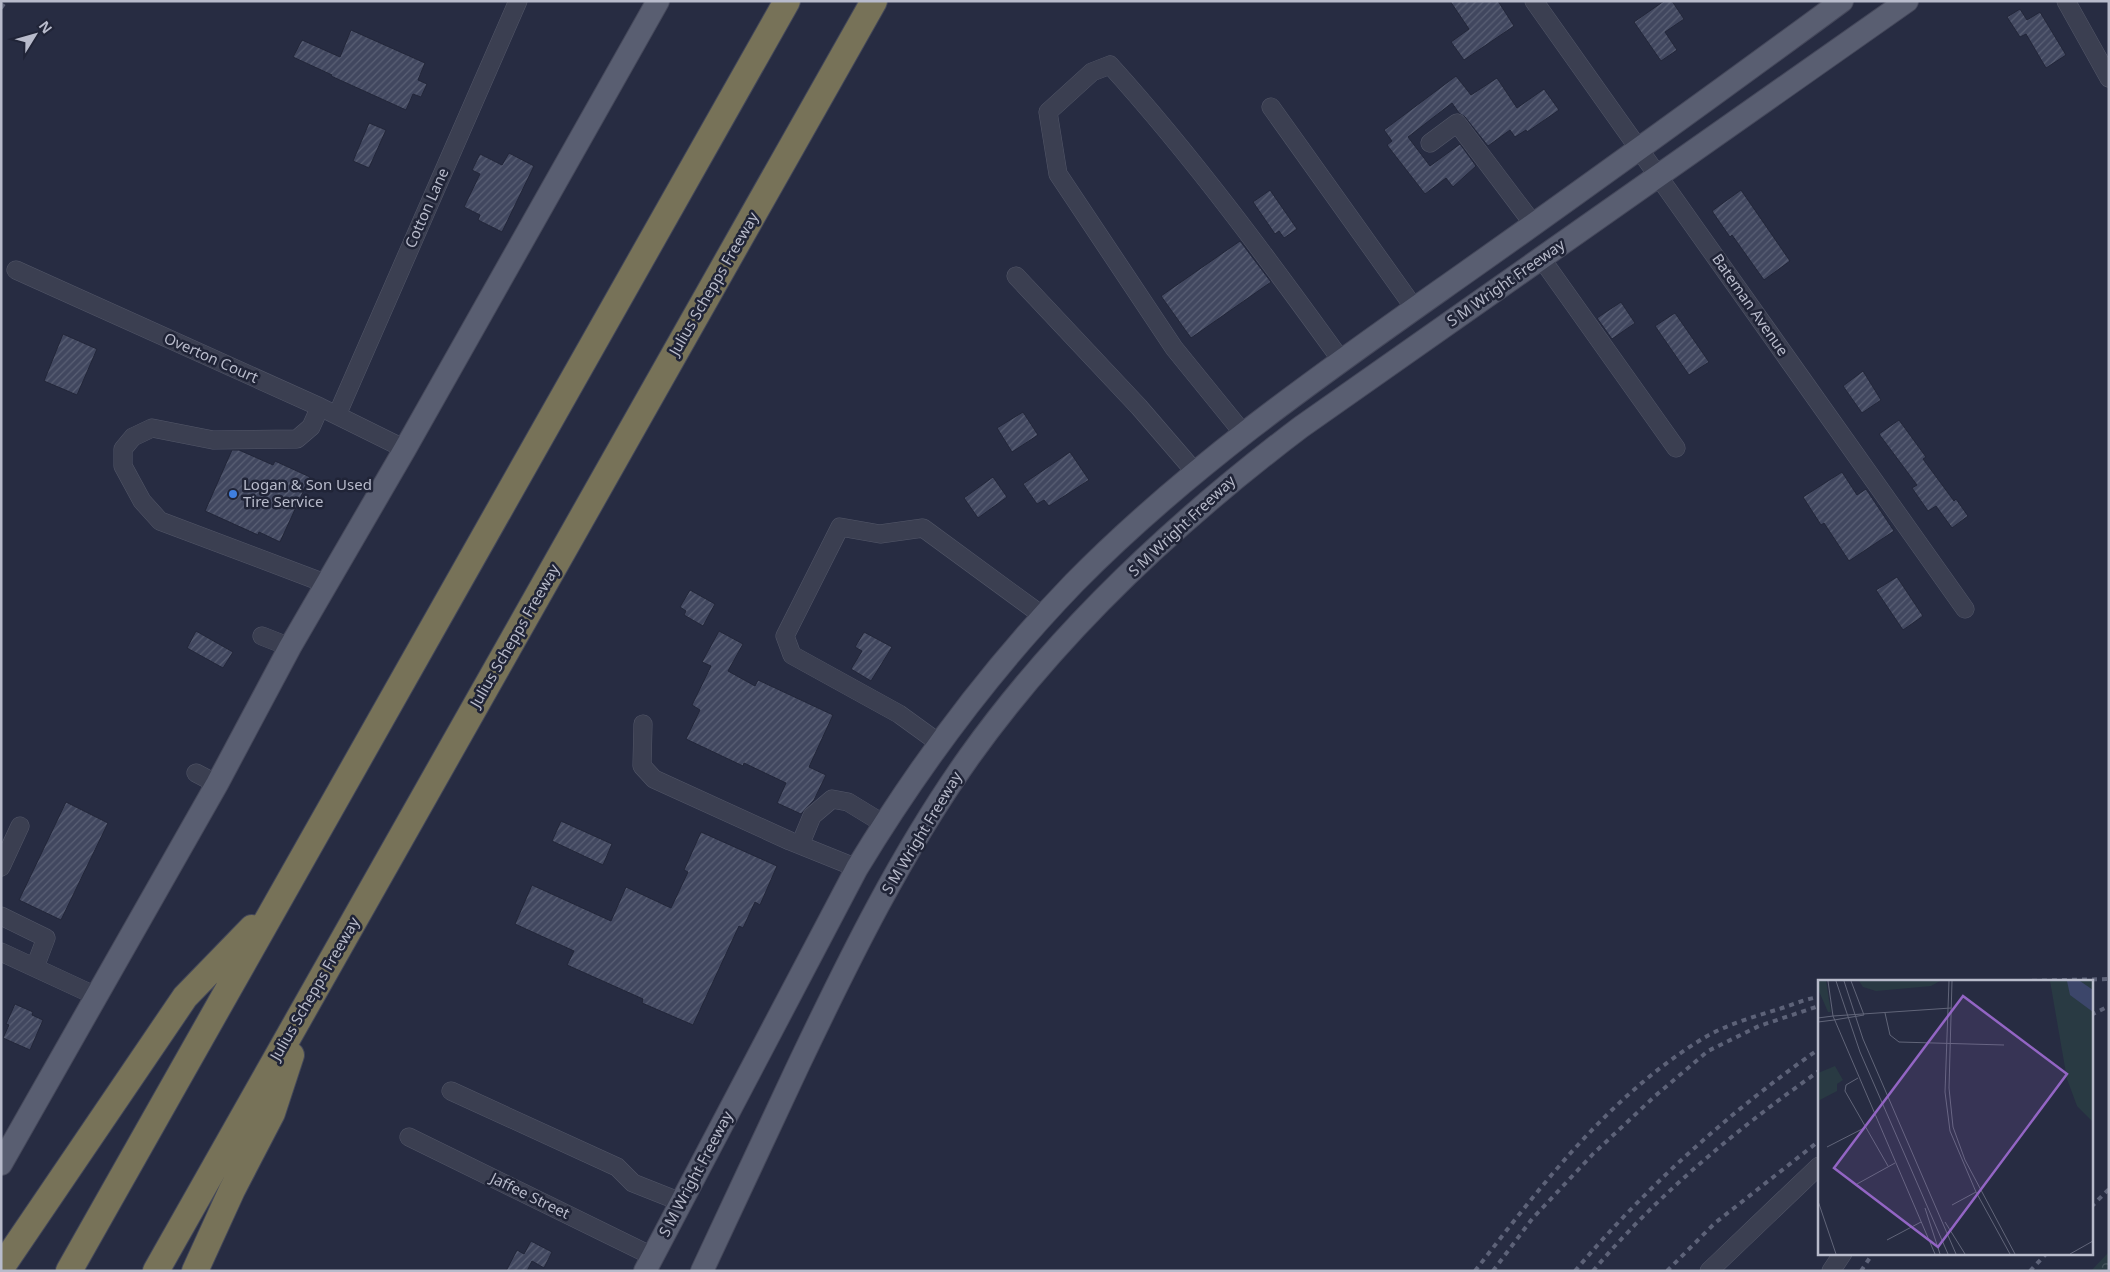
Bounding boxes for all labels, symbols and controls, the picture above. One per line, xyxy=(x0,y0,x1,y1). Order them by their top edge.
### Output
north arrow xyxy=(10,10,60,60)
text: N xyxy=(35,17,57,37)
street label: Cotton Lane xyxy=(400,164,453,251)
street label: Julius Schepps Freeway xyxy=(663,208,763,361)
street label: S M Wright Freeway xyxy=(1443,234,1569,330)
street label: Bateman Avenue xyxy=(1708,249,1794,359)
street label: Overton Court xyxy=(161,327,262,387)
street label: S M Wright Freeway xyxy=(1123,470,1239,580)
place label: Logan & Son Used Tire Service xyxy=(243,474,372,511)
marker: Logan & Son Used Tire Service xyxy=(227,488,239,500)
street label: Julius Schepps Freeway xyxy=(464,560,564,713)
street label: S M Wright Freeway xyxy=(877,767,966,897)
street label: Julius Schepps Freeway xyxy=(264,913,364,1066)
inset map xyxy=(1818,980,2092,1254)
street label: S M Wright Freeway xyxy=(654,1107,737,1240)
street label: Jaffee Street xyxy=(486,1166,574,1223)

